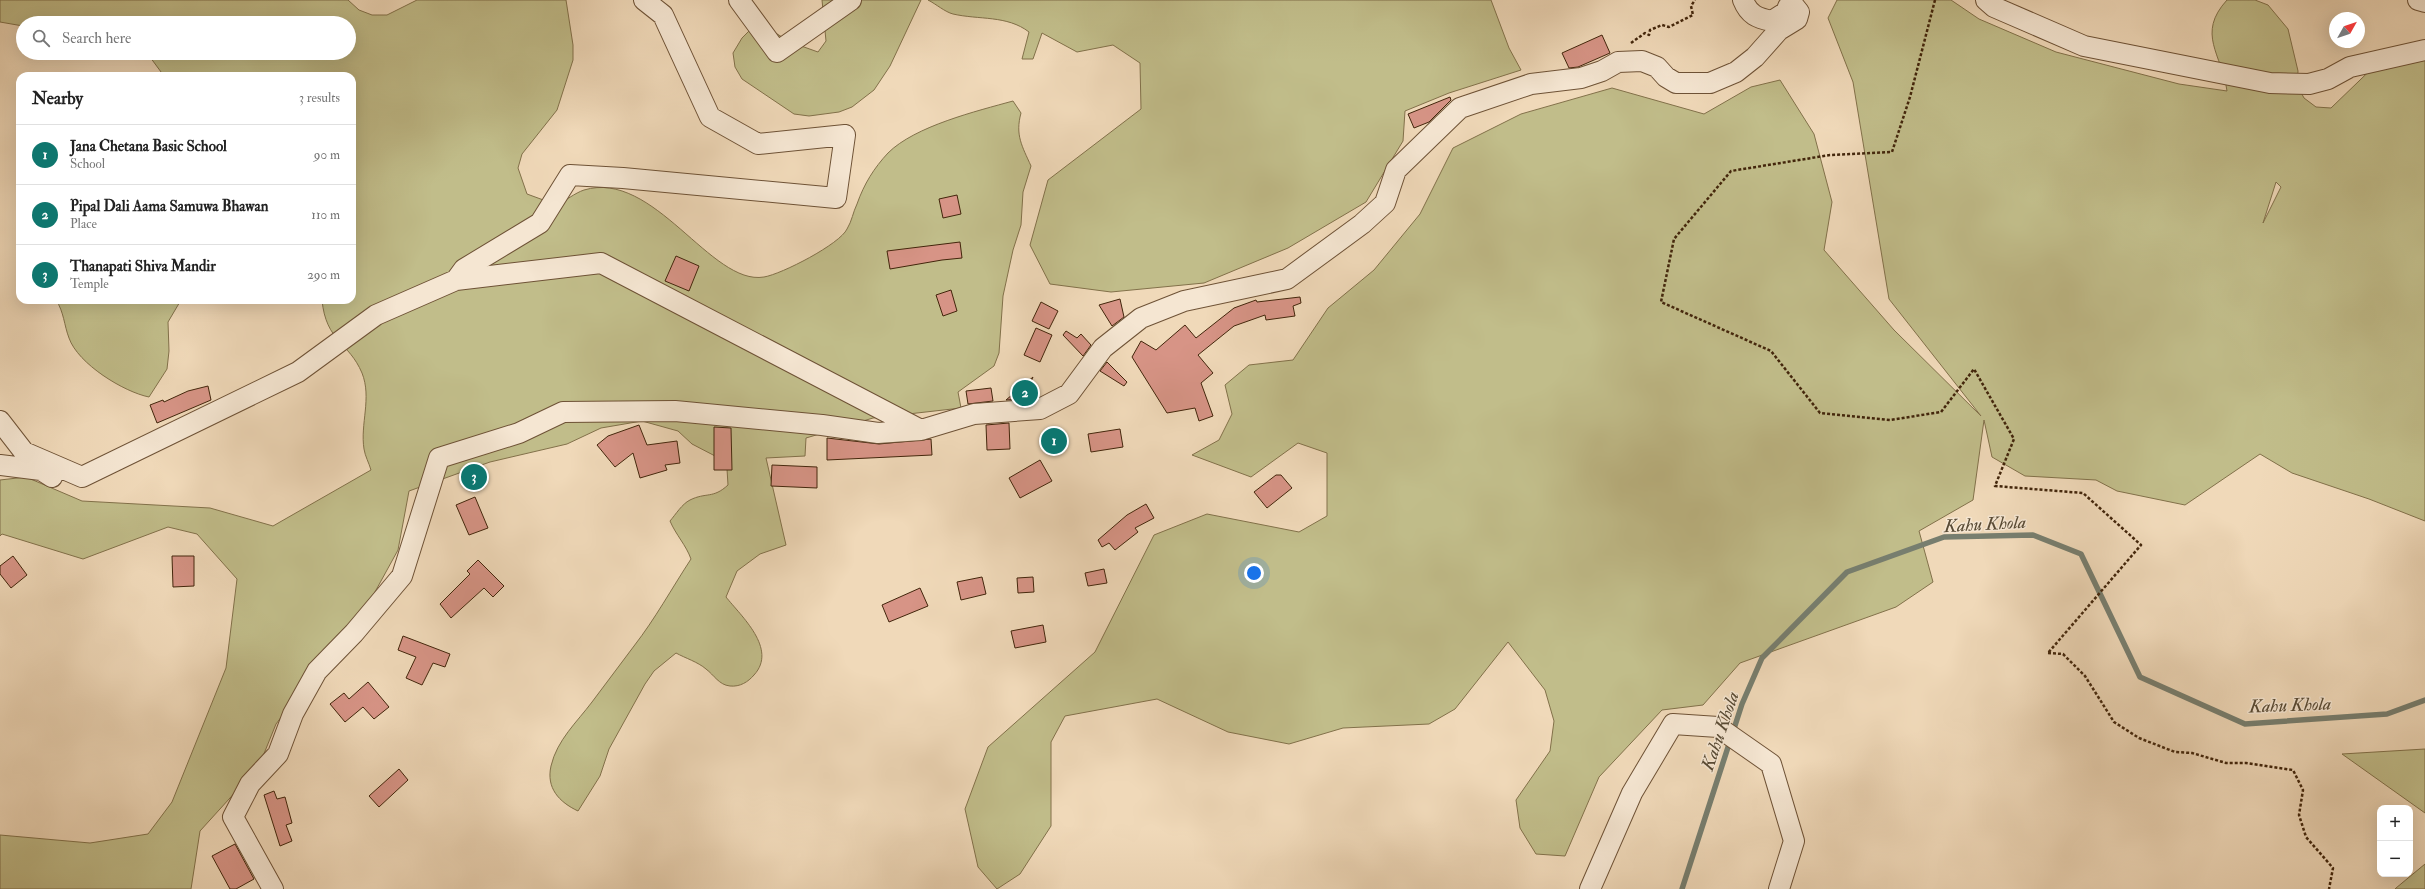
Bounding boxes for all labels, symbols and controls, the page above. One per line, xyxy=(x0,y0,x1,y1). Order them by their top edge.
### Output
north arrow xyxy=(2329,12,2365,48)
search box xyxy=(16,16,356,60)
icon: search xyxy=(30,27,52,49)
text: Search here xyxy=(62,29,131,48)
text: Nearby xyxy=(32,88,83,109)
text: 3 results xyxy=(299,90,340,106)
text: Jana Chetana Basic School xyxy=(70,137,227,156)
text: 1 xyxy=(43,147,47,163)
text: 90 m xyxy=(314,147,340,163)
text: School xyxy=(70,156,105,172)
text: Pipal Dali Aama Samuwa Bhawan xyxy=(70,197,268,216)
text: 2 xyxy=(42,207,48,223)
text: 110 m xyxy=(311,207,340,223)
text: Place xyxy=(70,216,97,232)
text: Thanapati Shiva Mandir xyxy=(70,257,216,276)
text: 3 xyxy=(43,267,48,283)
text: 290 m xyxy=(307,267,340,283)
text: Temple xyxy=(70,276,109,292)
pin: 2 xyxy=(1012,378,1038,408)
pin: 1 xyxy=(1041,426,1067,456)
pin: 3 xyxy=(461,462,487,492)
water label: Kahu Khola xyxy=(1942,511,2027,538)
your location xyxy=(1244,563,1264,583)
water label: Kahu Khola xyxy=(1696,689,1745,775)
water label: Kahu Khola xyxy=(2248,693,2331,718)
map controls xyxy=(2377,805,2413,877)
button: + xyxy=(2377,805,2413,841)
button: − xyxy=(2377,841,2413,877)

